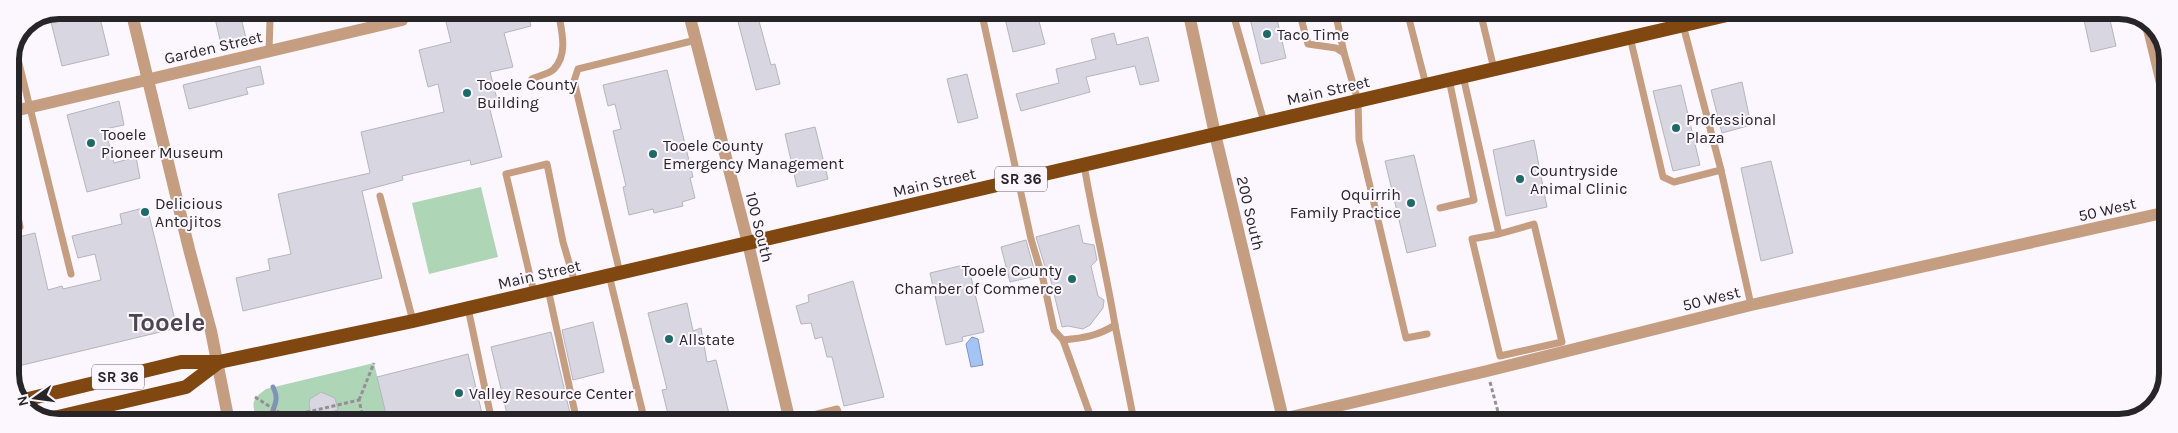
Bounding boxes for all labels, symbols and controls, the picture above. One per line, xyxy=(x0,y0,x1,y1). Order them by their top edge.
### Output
place label: Taco Time xyxy=(1277,25,1349,44)
street label: Garden Street xyxy=(162,27,264,68)
marker: Taco Time xyxy=(1261,28,1273,40)
street label: Main Street xyxy=(1285,72,1371,109)
place label: Tooele County Building xyxy=(477,75,578,112)
marker: Tooele County Building xyxy=(461,87,473,99)
place label: Professional Plaza xyxy=(1686,110,1776,147)
marker: Professional Plaza xyxy=(1670,122,1682,134)
place label: Tooele Pioneer Museum xyxy=(101,125,224,162)
place label: Tooele County Emergency Management xyxy=(663,136,844,173)
marker: Tooele Pioneer Museum xyxy=(85,137,97,149)
marker: Tooele County Emergency Management xyxy=(647,148,659,160)
place label: Countryside Animal Clinic xyxy=(1530,161,1627,198)
street label: Main Street xyxy=(891,164,977,201)
road number: SR 36 xyxy=(995,166,1047,192)
marker: Countryside Animal Clinic xyxy=(1514,173,1526,185)
street label: 200 South xyxy=(1233,174,1268,252)
place label: Oquirrih Family Practice xyxy=(1290,185,1401,222)
street label: 100 South xyxy=(742,190,777,264)
place label: Delicious Antojitos xyxy=(155,194,223,231)
street label: 50 West xyxy=(2076,194,2138,225)
marker: Oquirrih Family Practice xyxy=(1405,197,1417,209)
marker: Delicious Antojitos xyxy=(139,206,151,218)
street label: Main Street xyxy=(496,256,582,293)
place label: Tooele County Chamber of Commerce xyxy=(894,261,1063,298)
marker: Tooele County Chamber of Commerce xyxy=(1066,273,1078,285)
street label: 50 West xyxy=(1680,282,1742,315)
district label: Tooele xyxy=(129,307,205,338)
place label: Allstate xyxy=(679,330,735,349)
marker: Allstate xyxy=(663,333,675,345)
road number: SR 36 xyxy=(92,364,144,390)
north arrow xyxy=(10,373,60,423)
place label: Valley Resource Center xyxy=(469,384,634,403)
marker: Valley Resource Center xyxy=(453,387,465,399)
text: N xyxy=(13,394,32,408)

